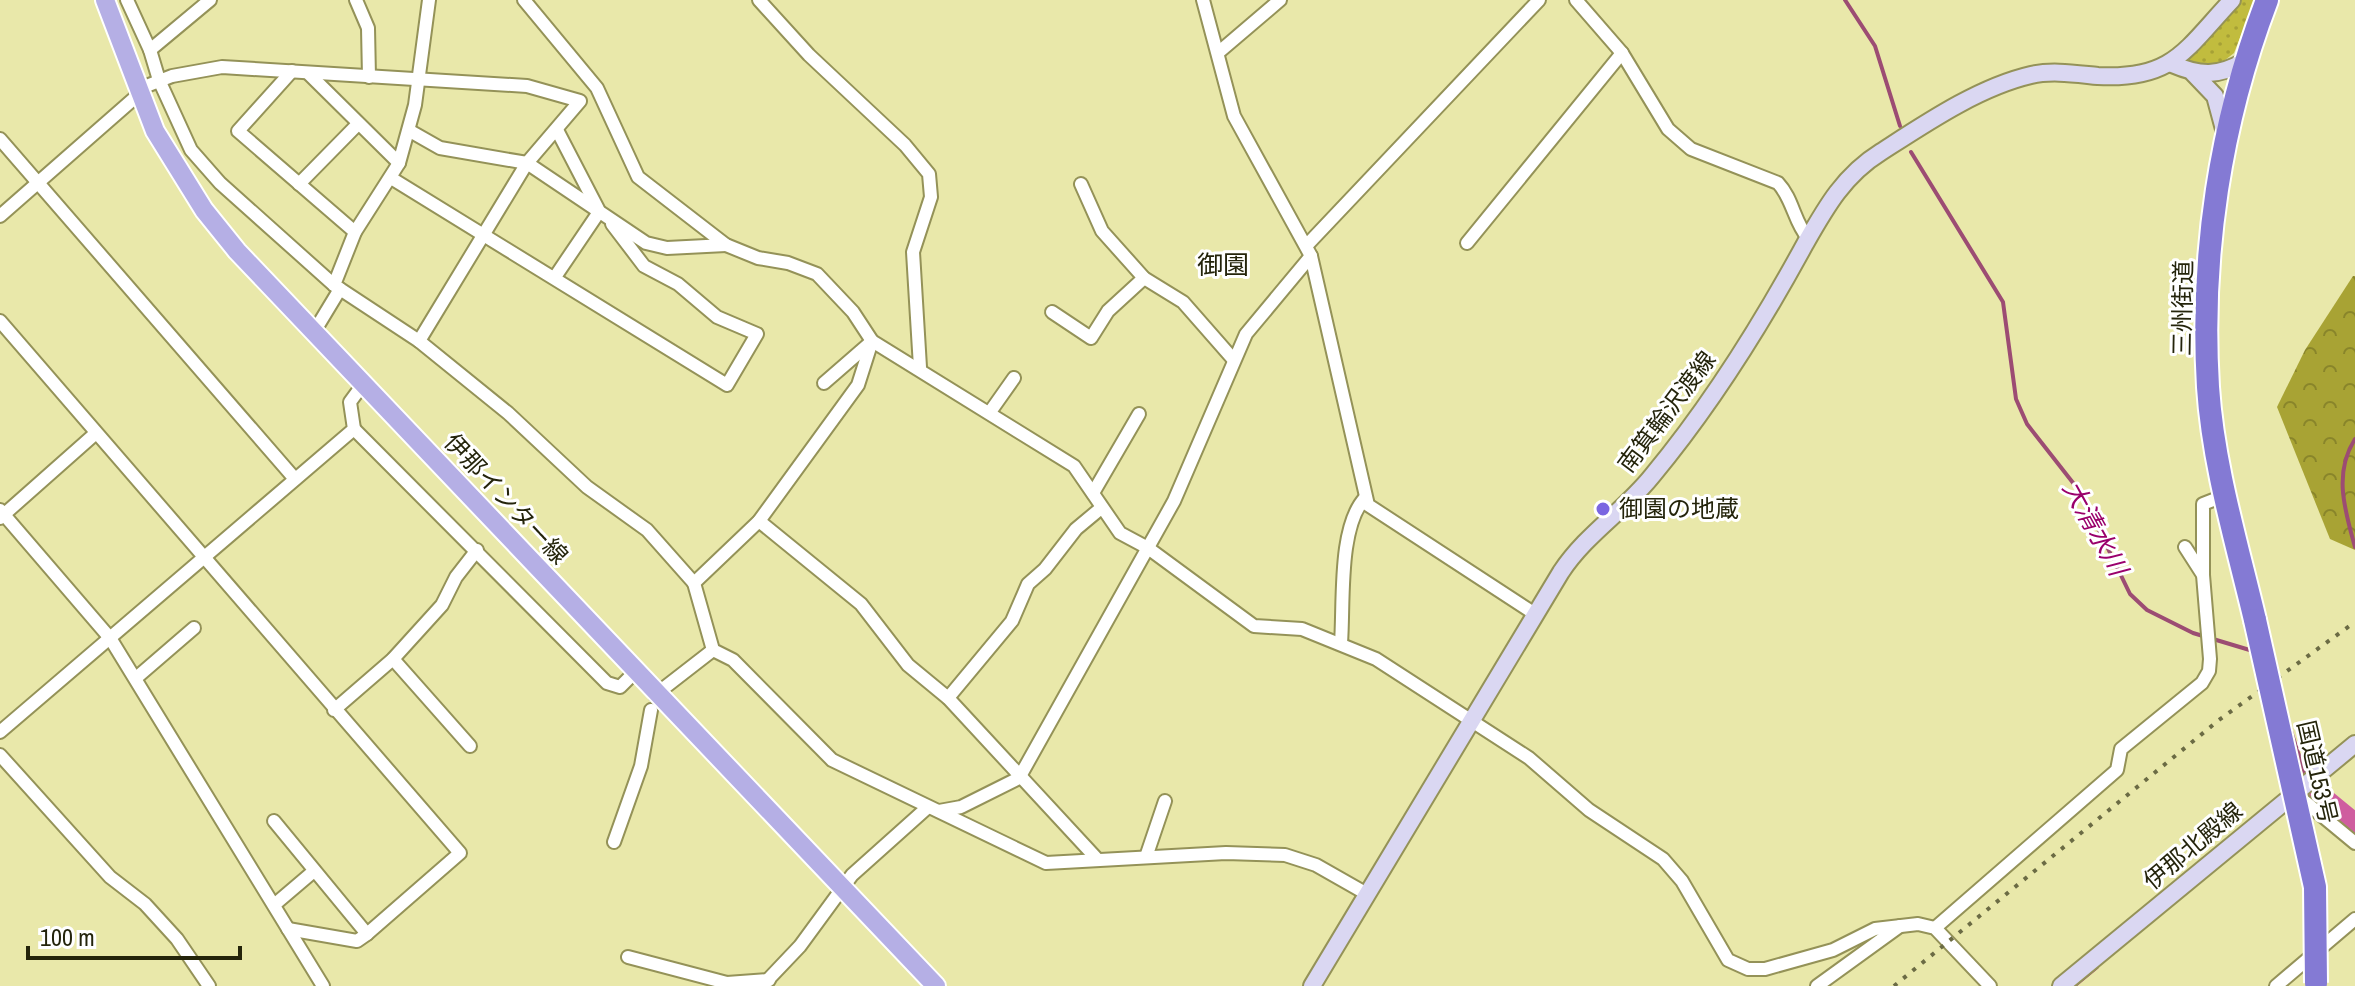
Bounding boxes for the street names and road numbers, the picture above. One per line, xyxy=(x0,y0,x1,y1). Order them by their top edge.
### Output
street label: 三州街道 xyxy=(2165,260,2199,356)
street label: 南箕輪沢渡線 xyxy=(1610,344,1722,479)
street label: 伊那インター線 xyxy=(438,426,576,571)
street label: 国道153号 xyxy=(2291,717,2345,826)
street label: 伊那北殿線 xyxy=(2136,794,2249,896)

